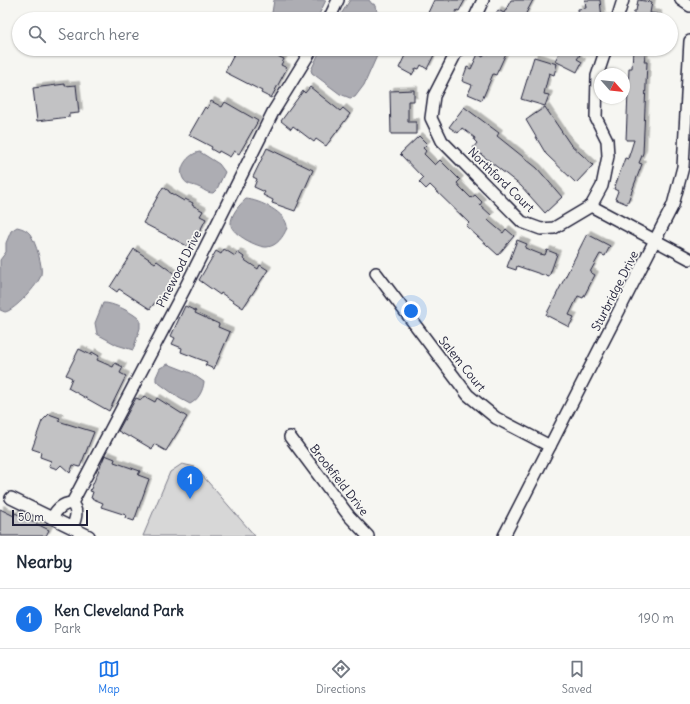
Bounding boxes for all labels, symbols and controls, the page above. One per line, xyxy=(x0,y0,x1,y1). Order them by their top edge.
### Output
search box xyxy=(12,12,678,56)
icon: search xyxy=(26,23,48,45)
text: Search here xyxy=(58,25,139,44)
north arrow xyxy=(594,68,630,104)
street label: Northford Court xyxy=(465,144,538,215)
street label: Pinewood Drive xyxy=(153,228,204,310)
street label: Sturbridge Drive xyxy=(588,248,641,333)
your location xyxy=(401,301,421,321)
street label: Salem Court xyxy=(436,333,489,394)
street label: Brookfield Drive xyxy=(307,441,372,518)
pin: 1 xyxy=(177,466,203,499)
scale bar xyxy=(12,508,88,527)
text: 50 m xyxy=(18,510,44,524)
text: Nearby xyxy=(16,551,72,573)
text: Ken Cleveland Park xyxy=(54,601,184,620)
text: 1 xyxy=(26,610,32,627)
text: 190 m xyxy=(638,610,674,627)
text: Park xyxy=(54,620,81,637)
tab: Map xyxy=(98,658,120,696)
tab: Directions xyxy=(316,658,366,696)
tab: Saved xyxy=(562,658,592,696)

